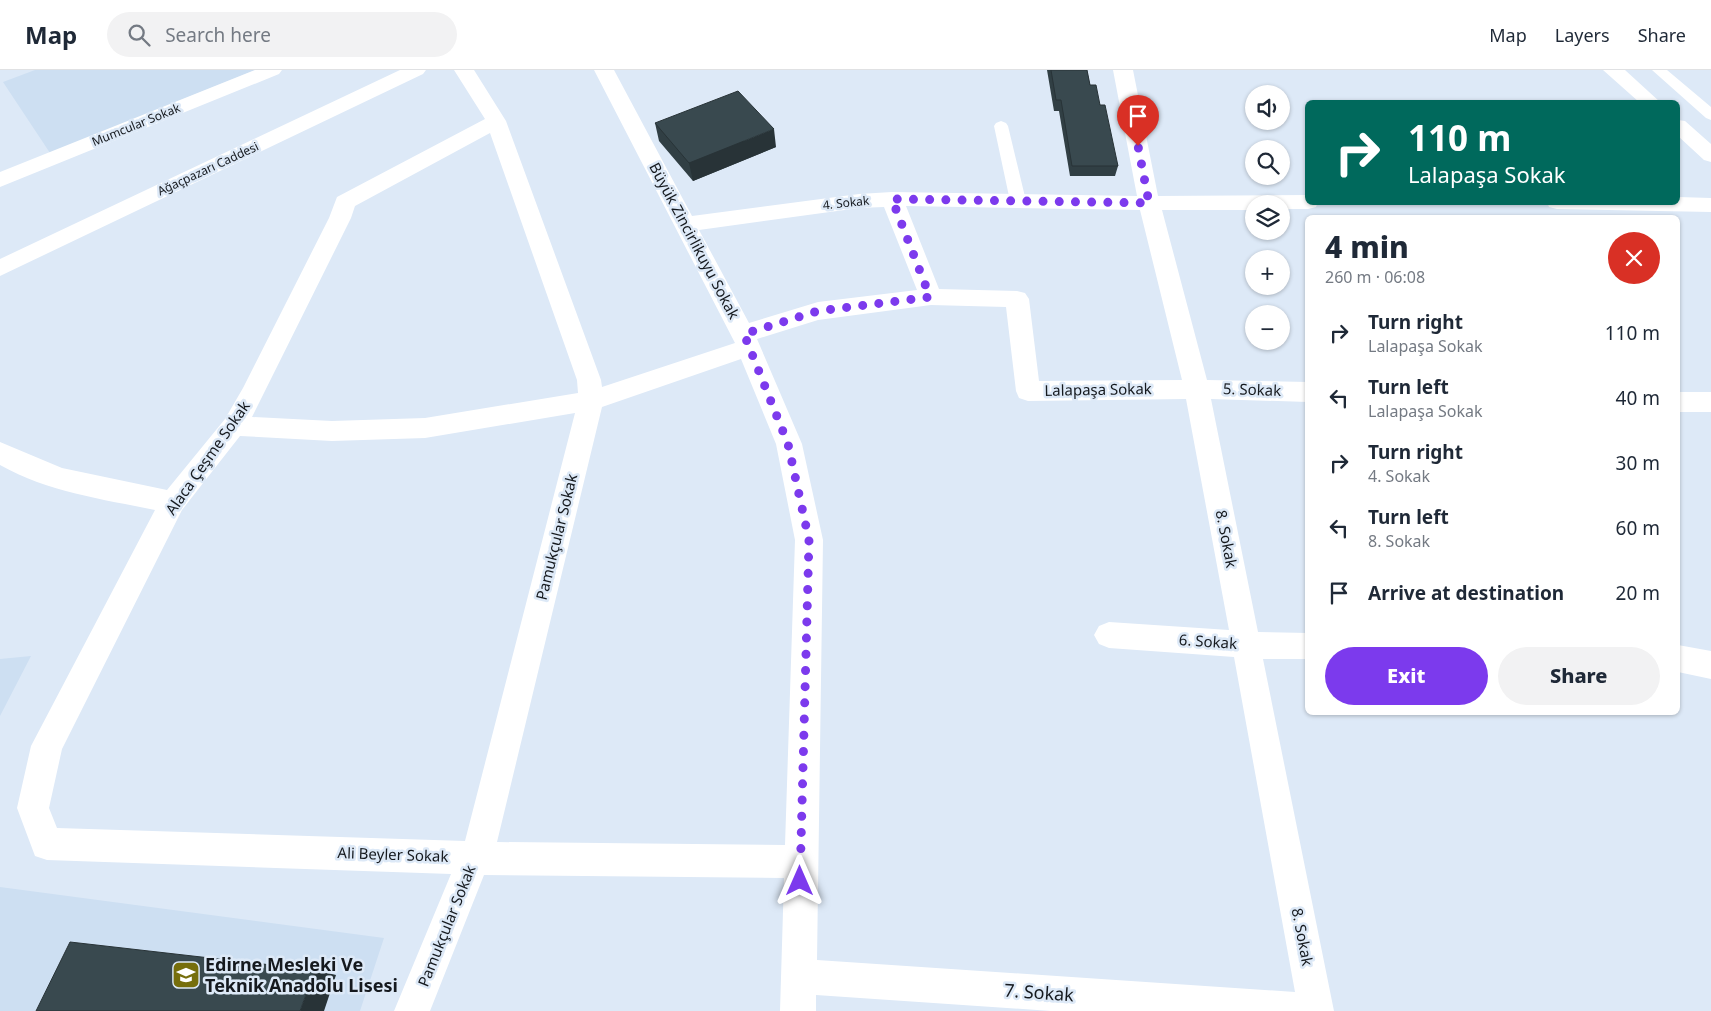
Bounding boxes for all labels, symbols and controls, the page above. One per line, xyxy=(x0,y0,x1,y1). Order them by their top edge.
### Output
search box xyxy=(107,12,457,57)
text: Map xyxy=(25,18,77,51)
icon: search xyxy=(125,21,153,49)
text: Search here xyxy=(165,22,271,48)
text: Map xyxy=(1489,23,1527,47)
text: Layers xyxy=(1555,23,1610,47)
text: Share xyxy=(1638,23,1686,47)
map controls xyxy=(1245,85,1290,350)
button: sound xyxy=(1245,85,1290,130)
pin xyxy=(1117,95,1159,146)
street label: Mumcular Sokak xyxy=(89,99,183,150)
icon: arrive xyxy=(1124,102,1152,130)
text: 110 m xyxy=(1408,114,1511,161)
icon: right xyxy=(1325,120,1390,185)
street label: Ağaçpazarı Caddesi xyxy=(154,138,261,199)
button: search xyxy=(1245,140,1290,185)
street label: Büyük Zincirlikuyu Sokak xyxy=(645,159,745,322)
text: Lalapaşa Sokak xyxy=(1408,159,1566,189)
street label: 4. Sokak xyxy=(822,192,871,213)
button: layers xyxy=(1245,195,1290,240)
text: 4 min xyxy=(1325,226,1409,267)
button: close xyxy=(1608,232,1660,284)
button: + xyxy=(1245,250,1290,295)
text: 260 m · 06:08 xyxy=(1325,266,1425,288)
button: − xyxy=(1245,305,1290,350)
text: Turn right xyxy=(1368,309,1463,335)
icon: right xyxy=(1325,319,1353,347)
text: 110 m xyxy=(1605,320,1660,346)
text: Lalapaşa Sokak xyxy=(1368,335,1483,357)
text: Turn left xyxy=(1368,374,1449,400)
street label: Lalapaşa Sokak xyxy=(1044,378,1152,400)
street label: 5. Sokak xyxy=(1223,378,1281,400)
icon: left xyxy=(1325,384,1353,412)
text: 40 m xyxy=(1616,385,1660,411)
street label: Alaca Çeşme Sokak xyxy=(160,397,254,518)
text: Lalapaşa Sokak xyxy=(1368,400,1483,422)
text: Turn right xyxy=(1368,439,1463,465)
icon: right xyxy=(1325,449,1353,477)
text: 30 m xyxy=(1616,450,1660,476)
text: 4. Sokak xyxy=(1368,465,1430,487)
street label: Pamukçular Sokak xyxy=(531,472,581,602)
text: Turn left xyxy=(1368,504,1449,530)
street label: 8. Sokak xyxy=(1212,508,1242,569)
icon: left xyxy=(1325,514,1353,542)
text: 60 m xyxy=(1616,515,1660,541)
text: 8. Sokak xyxy=(1368,530,1430,552)
icon: arrive xyxy=(1325,579,1353,607)
text: Arrive at destination xyxy=(1368,580,1564,606)
text: 20 m xyxy=(1616,580,1660,606)
street label: 6. Sokak xyxy=(1178,629,1238,653)
button: Exit xyxy=(1325,647,1488,705)
button: Share xyxy=(1498,647,1660,705)
street label: Ali Beyler Sokak xyxy=(337,842,449,866)
position arrow xyxy=(773,854,825,906)
street label: Pamukçular Sokak xyxy=(413,862,480,989)
street label: 8. Sokak xyxy=(1288,906,1318,967)
place label: Edirne Mesleki Ve Teknik Anadolu Lisesi xyxy=(205,952,398,997)
school or university icon: Edirne Mesleki Ve Teknik Anadolu Lisesi xyxy=(171,960,201,990)
street label: 7. Sokak xyxy=(1003,978,1075,1006)

